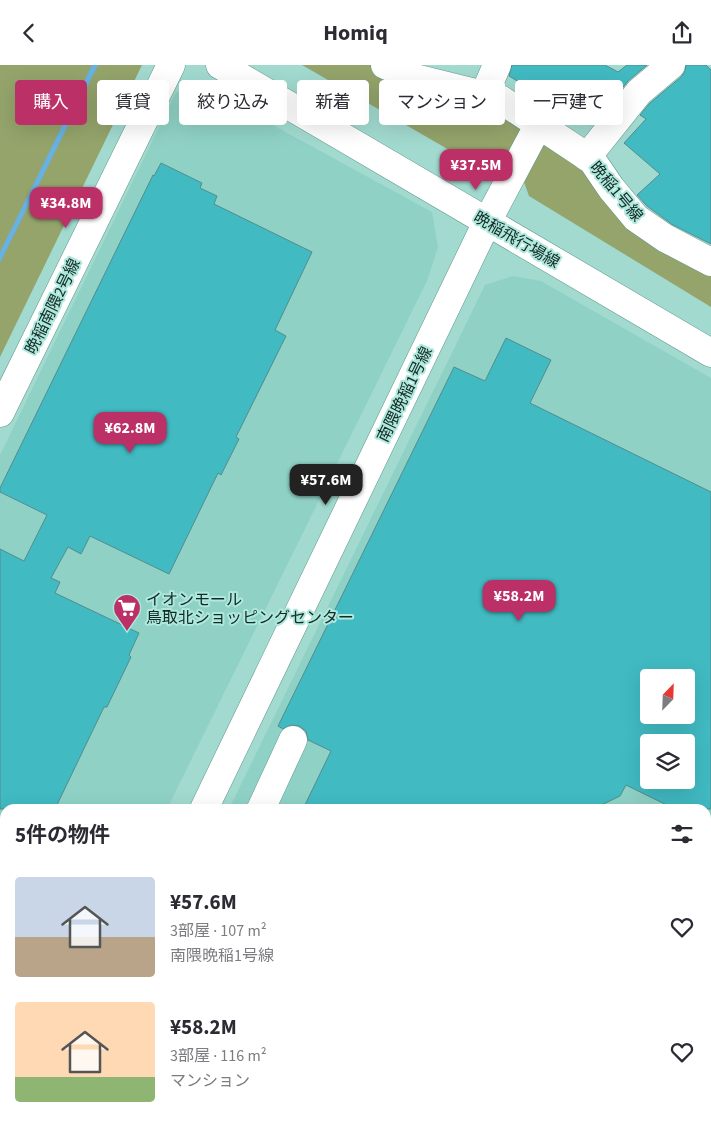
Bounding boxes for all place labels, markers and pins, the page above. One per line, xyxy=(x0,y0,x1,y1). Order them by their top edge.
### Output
pin: ¥37.5M xyxy=(435,149,517,191)
pin: ¥34.8M xyxy=(25,186,107,229)
pin: ¥62.8M xyxy=(89,411,171,454)
pin: ¥57.6M xyxy=(285,463,367,506)
pin: ¥58.2M xyxy=(478,579,560,622)
place label: イオンモール 鳥取北ショッピングセンター xyxy=(146,589,354,629)
supermarket icon: イオンモール 鳥取北ショッピングセンター xyxy=(112,593,142,632)

